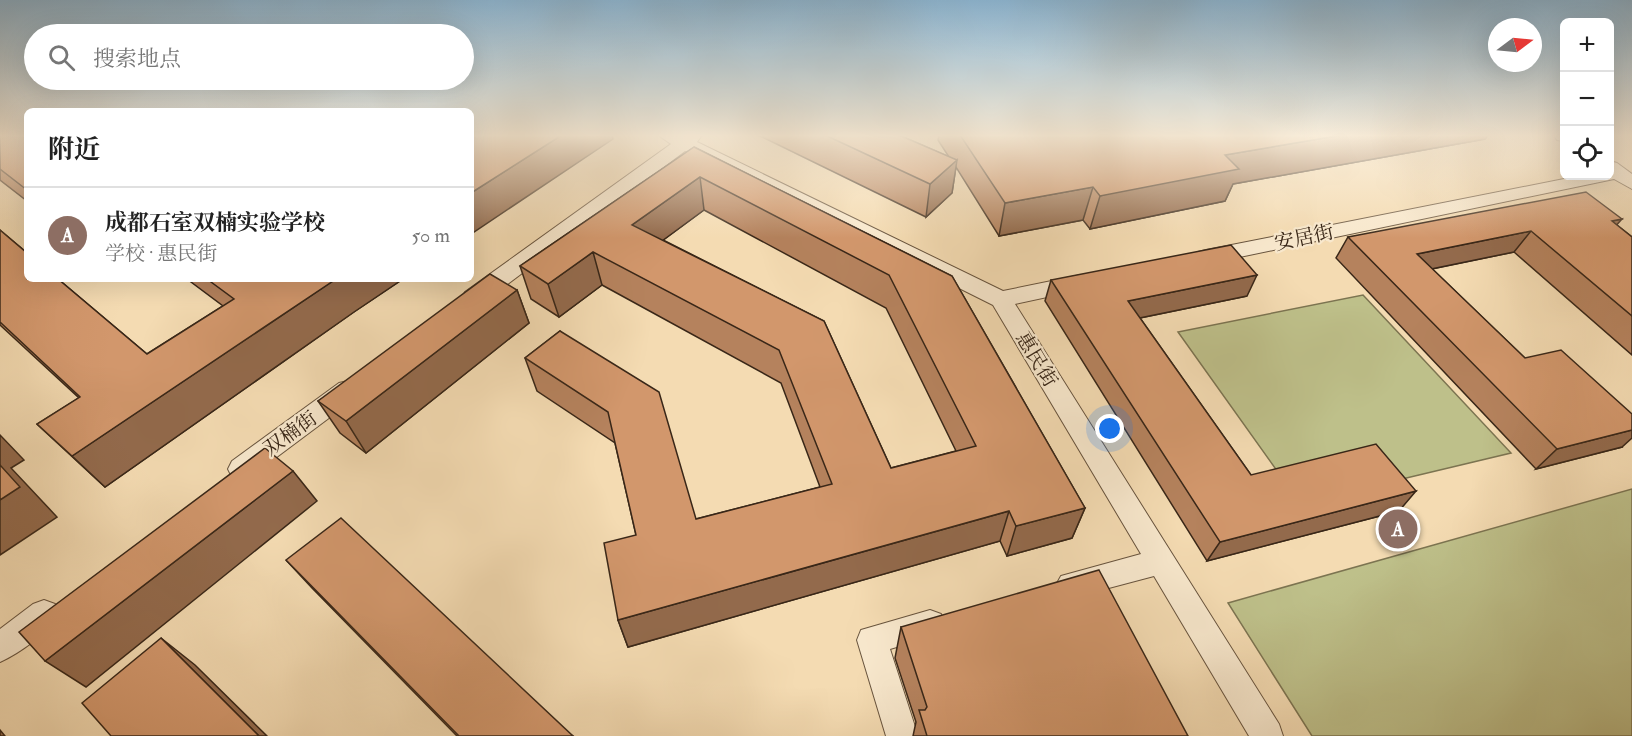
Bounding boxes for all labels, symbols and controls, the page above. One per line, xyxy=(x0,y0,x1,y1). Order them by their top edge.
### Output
north arrow xyxy=(1488,18,1542,72)
map controls xyxy=(1560,18,1614,180)
button: + xyxy=(1560,18,1614,72)
search box xyxy=(24,24,474,90)
icon: search xyxy=(45,41,78,74)
text: 搜索地点 xyxy=(93,45,181,73)
button: − xyxy=(1560,72,1614,126)
button: locate xyxy=(1560,126,1614,180)
text: 附近 xyxy=(48,134,100,166)
text: 成都石室双楠实验学校 xyxy=(105,209,325,237)
street label: 安居街 xyxy=(1272,219,1336,256)
text: A xyxy=(61,223,74,248)
text: 50 m xyxy=(411,223,450,248)
text: 学校 · 惠民街 xyxy=(105,241,217,266)
street label: 惠民街 xyxy=(1010,327,1063,391)
street label: 双楠街 xyxy=(259,406,322,461)
your location xyxy=(1095,414,1124,443)
pin: A xyxy=(1378,506,1418,552)

